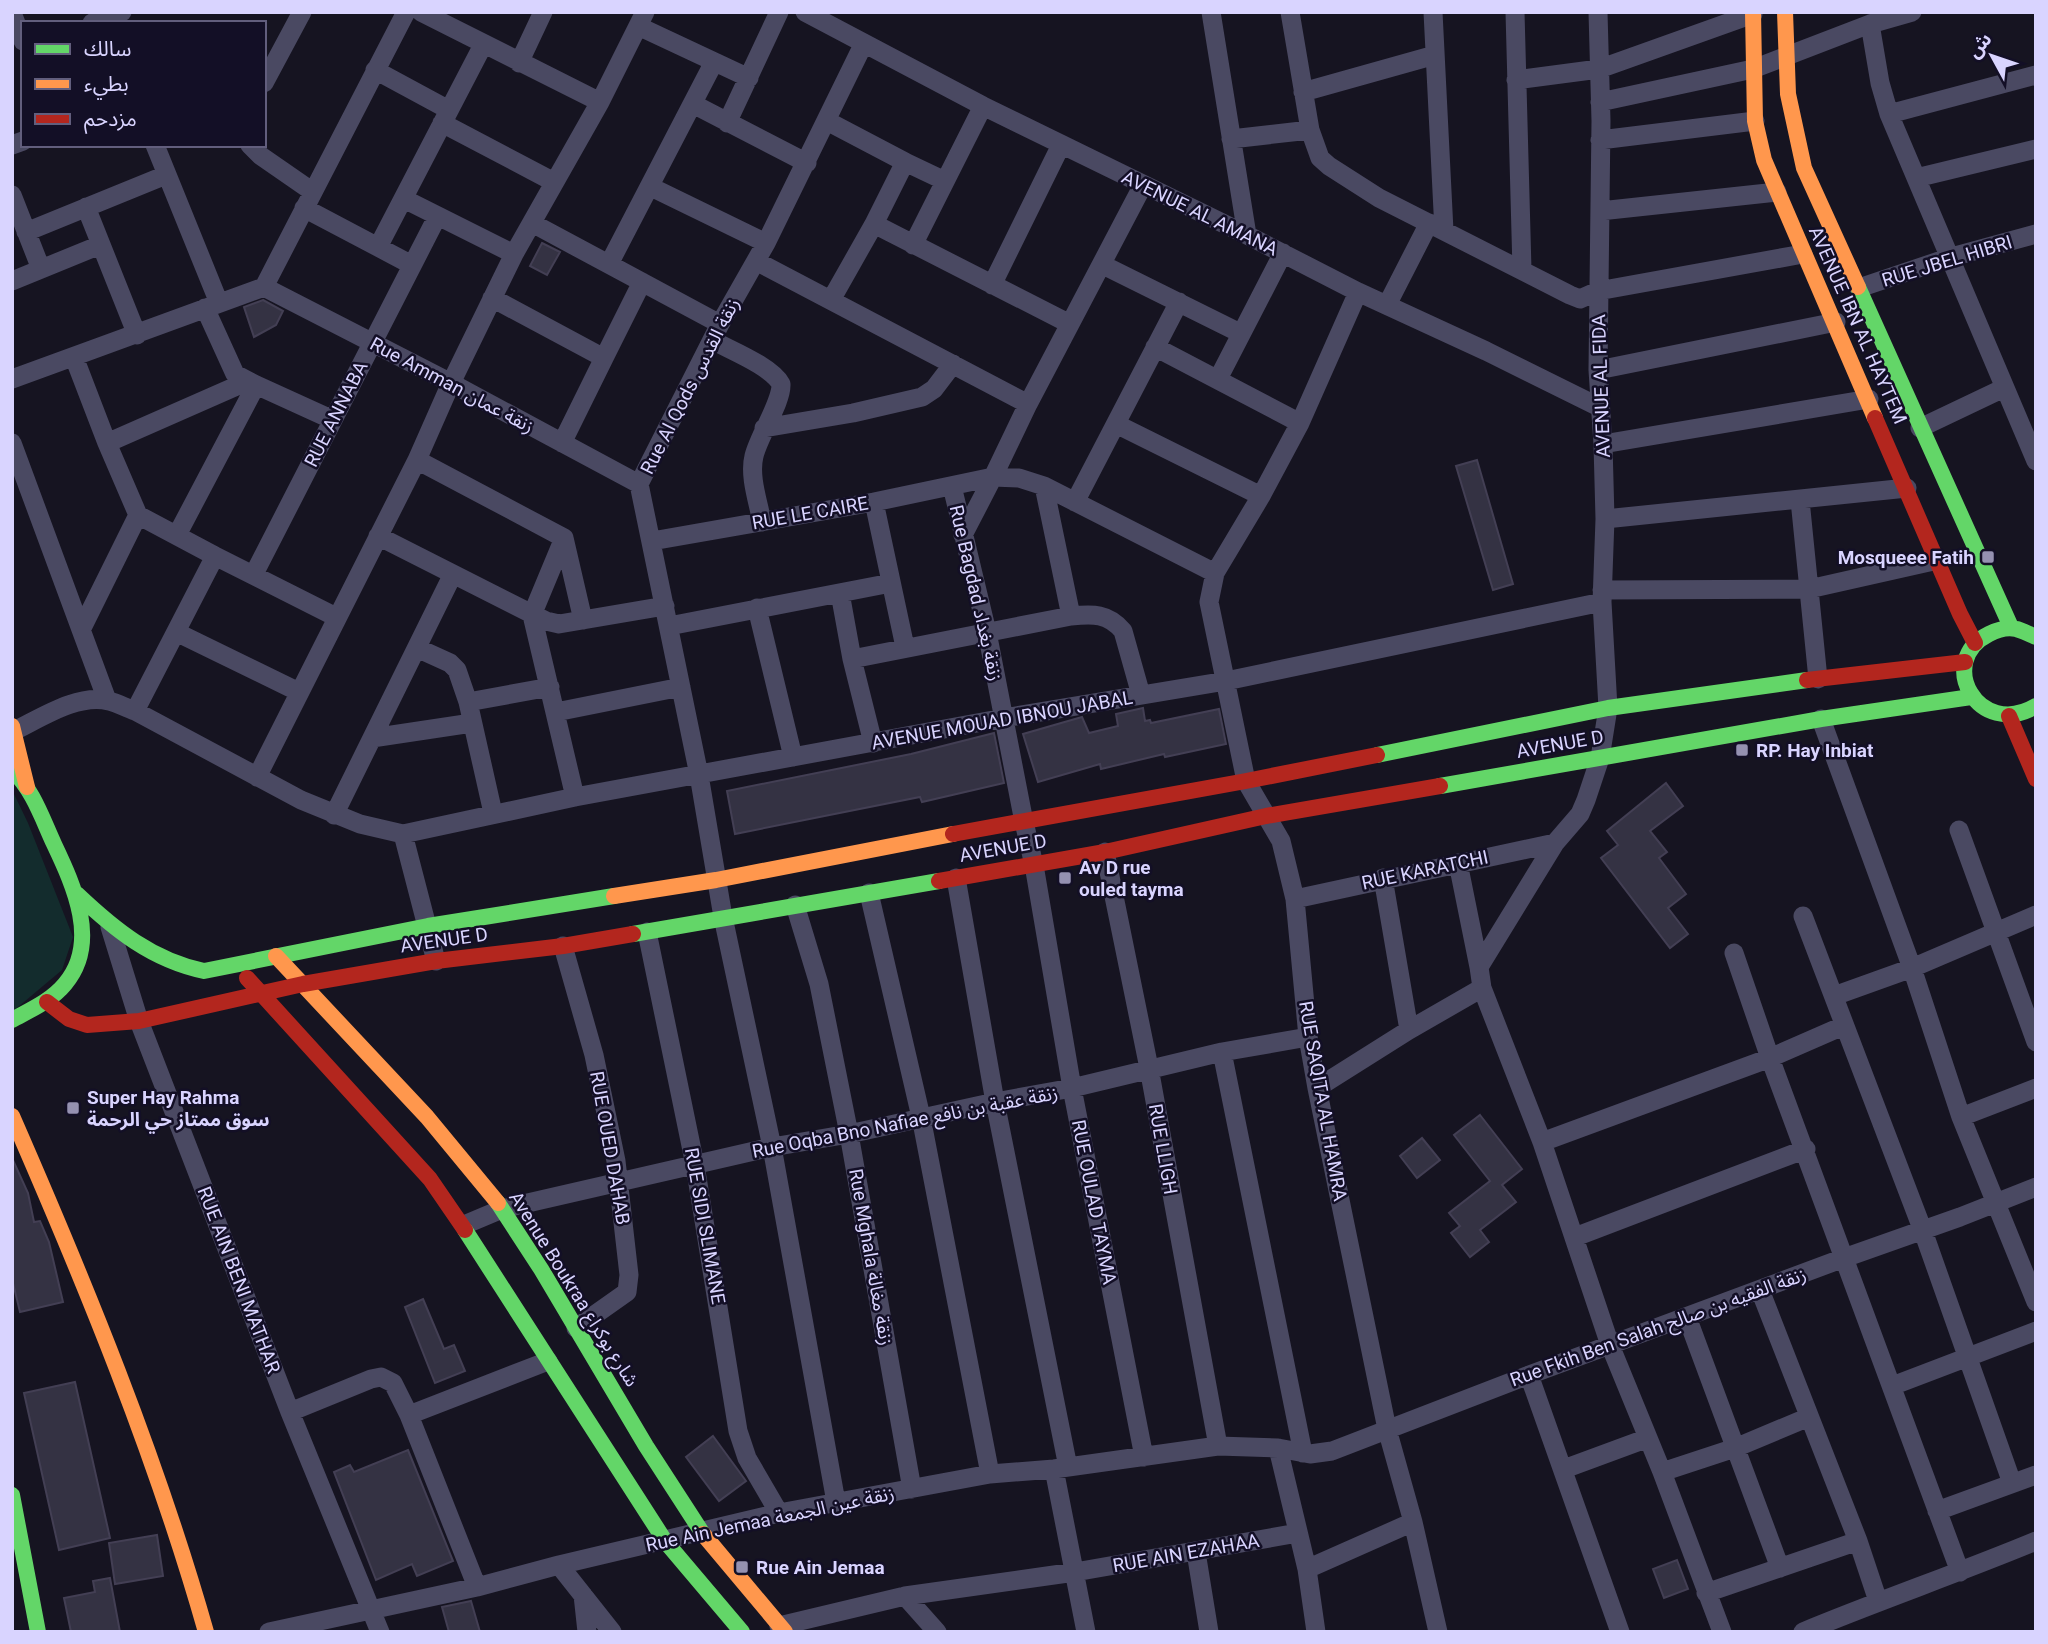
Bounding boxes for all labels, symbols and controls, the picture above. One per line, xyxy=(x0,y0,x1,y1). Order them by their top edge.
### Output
legend xyxy=(21,21,266,147)
north arrow xyxy=(1957,21,2027,91)
text: ش xyxy=(1962,28,1997,63)
text: سالك xyxy=(84,37,131,61)
text: بطيء xyxy=(84,72,129,100)
text: مزدحم xyxy=(84,107,137,134)
street label: AVENUE AL AMANA xyxy=(1118,165,1282,261)
street label: AVENUE IBN AL HAYTEM xyxy=(1804,223,1912,427)
street label: RUE JBEL HIBRI xyxy=(1879,230,2015,292)
street label: Rue Al Qods زنقة القدس xyxy=(636,294,744,478)
street label: AVENUE AL FIDA xyxy=(1587,313,1615,458)
street label: Rue Amman زنقة عمان xyxy=(366,332,538,438)
street label: RUE ANNABA xyxy=(299,357,373,471)
street label: RUE LE CAIRE xyxy=(750,491,870,535)
street label: Rue Bagdad زنقة بغداد xyxy=(945,503,1007,683)
place label: Mosqueee Fatih xyxy=(1838,546,1974,569)
marker: Mosqueee Fatih xyxy=(1980,549,1996,565)
street label: AVENUE MOUAD IBNOU JABAL xyxy=(870,686,1134,754)
street label: AVENUE D xyxy=(1515,725,1605,763)
place label: RP. Hay Inbiat xyxy=(1756,739,1874,762)
marker: RP. Hay Inbiat xyxy=(1734,742,1750,758)
street label: AVENUE D xyxy=(958,829,1048,867)
street label: RUE KARATCHI xyxy=(1360,845,1490,895)
place label: Av D rue ouled tayma xyxy=(1079,856,1184,901)
marker: Av D rue ouled tayma xyxy=(1057,870,1073,886)
street label: AVENUE D xyxy=(399,922,489,958)
street label: RUE SAQITA AL HAMRA xyxy=(1294,999,1352,1204)
street label: RUE OUED DAHAB xyxy=(585,1069,635,1227)
street label: Rue Oqba Bno Nafiae زنقة عقبة بن نافع xyxy=(750,1081,1061,1166)
place label: Super Hay Rahma سوق ممتاز حي الرحمة xyxy=(87,1086,270,1134)
marker: Super Hay Rahma سوق ممتاز حي الرحمة xyxy=(65,1100,81,1116)
street label: RUE LLIGH xyxy=(1144,1102,1182,1196)
street label: RUE OULAD TAYMA xyxy=(1067,1118,1121,1287)
street label: RUE SIDI SLIMANE xyxy=(680,1146,730,1306)
street label: Rue Mghala زنقة مغالة xyxy=(844,1167,898,1347)
street label: RUE AIN BENI MATHAR xyxy=(193,1183,285,1377)
street label: Avenue Boukraa شارع بوكراع xyxy=(503,1187,644,1392)
street label: Rue Fkih Ben Salah زنقة الفقيه بن صالح xyxy=(1507,1263,1810,1394)
street label: Rue Ain Jemaa زنقة عين الجمعة xyxy=(644,1481,896,1557)
street label: RUE AIN EZAHAA xyxy=(1111,1529,1262,1577)
place label: Rue Ain Jemaa xyxy=(756,1556,885,1579)
marker: Rue Ain Jemaa xyxy=(734,1559,750,1575)

